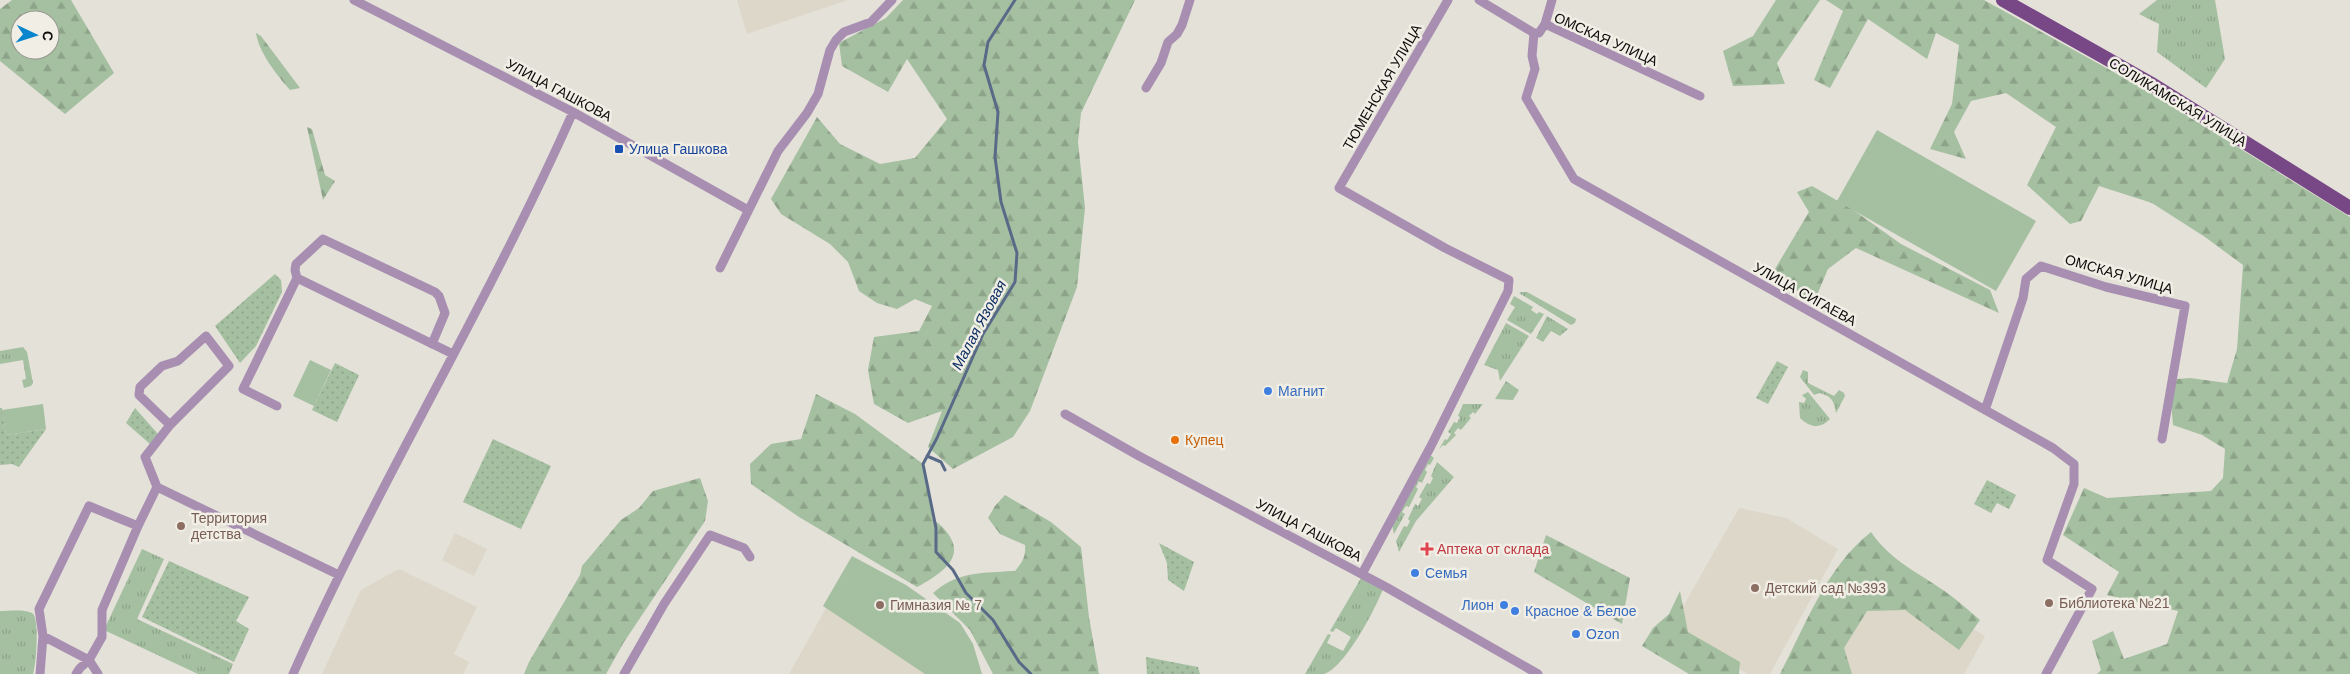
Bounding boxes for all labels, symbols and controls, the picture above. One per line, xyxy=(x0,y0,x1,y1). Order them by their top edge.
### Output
street label: ОМСКАЯ УЛИЦА xyxy=(1552,9,1661,69)
north arrow xyxy=(10,10,60,60)
street label: ТЮМЕНСКАЯ УЛИЦА xyxy=(1339,21,1425,153)
text: С xyxy=(40,30,56,42)
street label: СОЛИКАМСКАЯ УЛИЦА xyxy=(2106,54,2250,150)
street label: УЛИЦА ГАШКОВА xyxy=(504,55,615,125)
place label: Улица Гашкова xyxy=(629,141,728,157)
marker: Улица Гашкова xyxy=(613,143,625,155)
street label: ОМСКАЯ УЛИЦА xyxy=(2063,251,2175,297)
street label: УЛИЦА СИГАЕВА xyxy=(1751,259,1860,329)
water label: Малая Язовая xyxy=(948,277,1009,372)
place label: Магнит xyxy=(1278,383,1325,399)
marker: Магнит xyxy=(1262,385,1274,397)
place label: Купец xyxy=(1185,432,1224,448)
marker: Купец xyxy=(1169,434,1181,446)
street label: УЛИЦА ГАШКОВА xyxy=(1254,495,1365,565)
place label: Территория детства xyxy=(191,510,267,542)
marker: Территория детства xyxy=(175,520,187,532)
place label: Аптека от склада xyxy=(1437,541,1549,557)
marker: Аптека от склада xyxy=(1421,543,1433,555)
place label: Семья xyxy=(1425,565,1467,581)
marker: Семья xyxy=(1409,567,1421,579)
place label: Детский сад №393 xyxy=(1765,580,1886,596)
marker: Детский сад №393 xyxy=(1749,582,1761,594)
place label: Библиотека №21 xyxy=(2059,595,2170,611)
place label: Гимназия № 7 xyxy=(890,597,982,613)
place label: Лион xyxy=(1461,597,1494,613)
marker: Библиотека №21 xyxy=(2043,597,2055,609)
marker: Гимназия № 7 xyxy=(874,599,886,611)
marker: Лион xyxy=(1498,599,1510,611)
place label: Красное & Белое xyxy=(1525,603,1637,619)
marker: Красное & Белое xyxy=(1509,605,1521,617)
place label: Ozon xyxy=(1586,626,1619,642)
marker: Ozon xyxy=(1570,628,1582,640)

